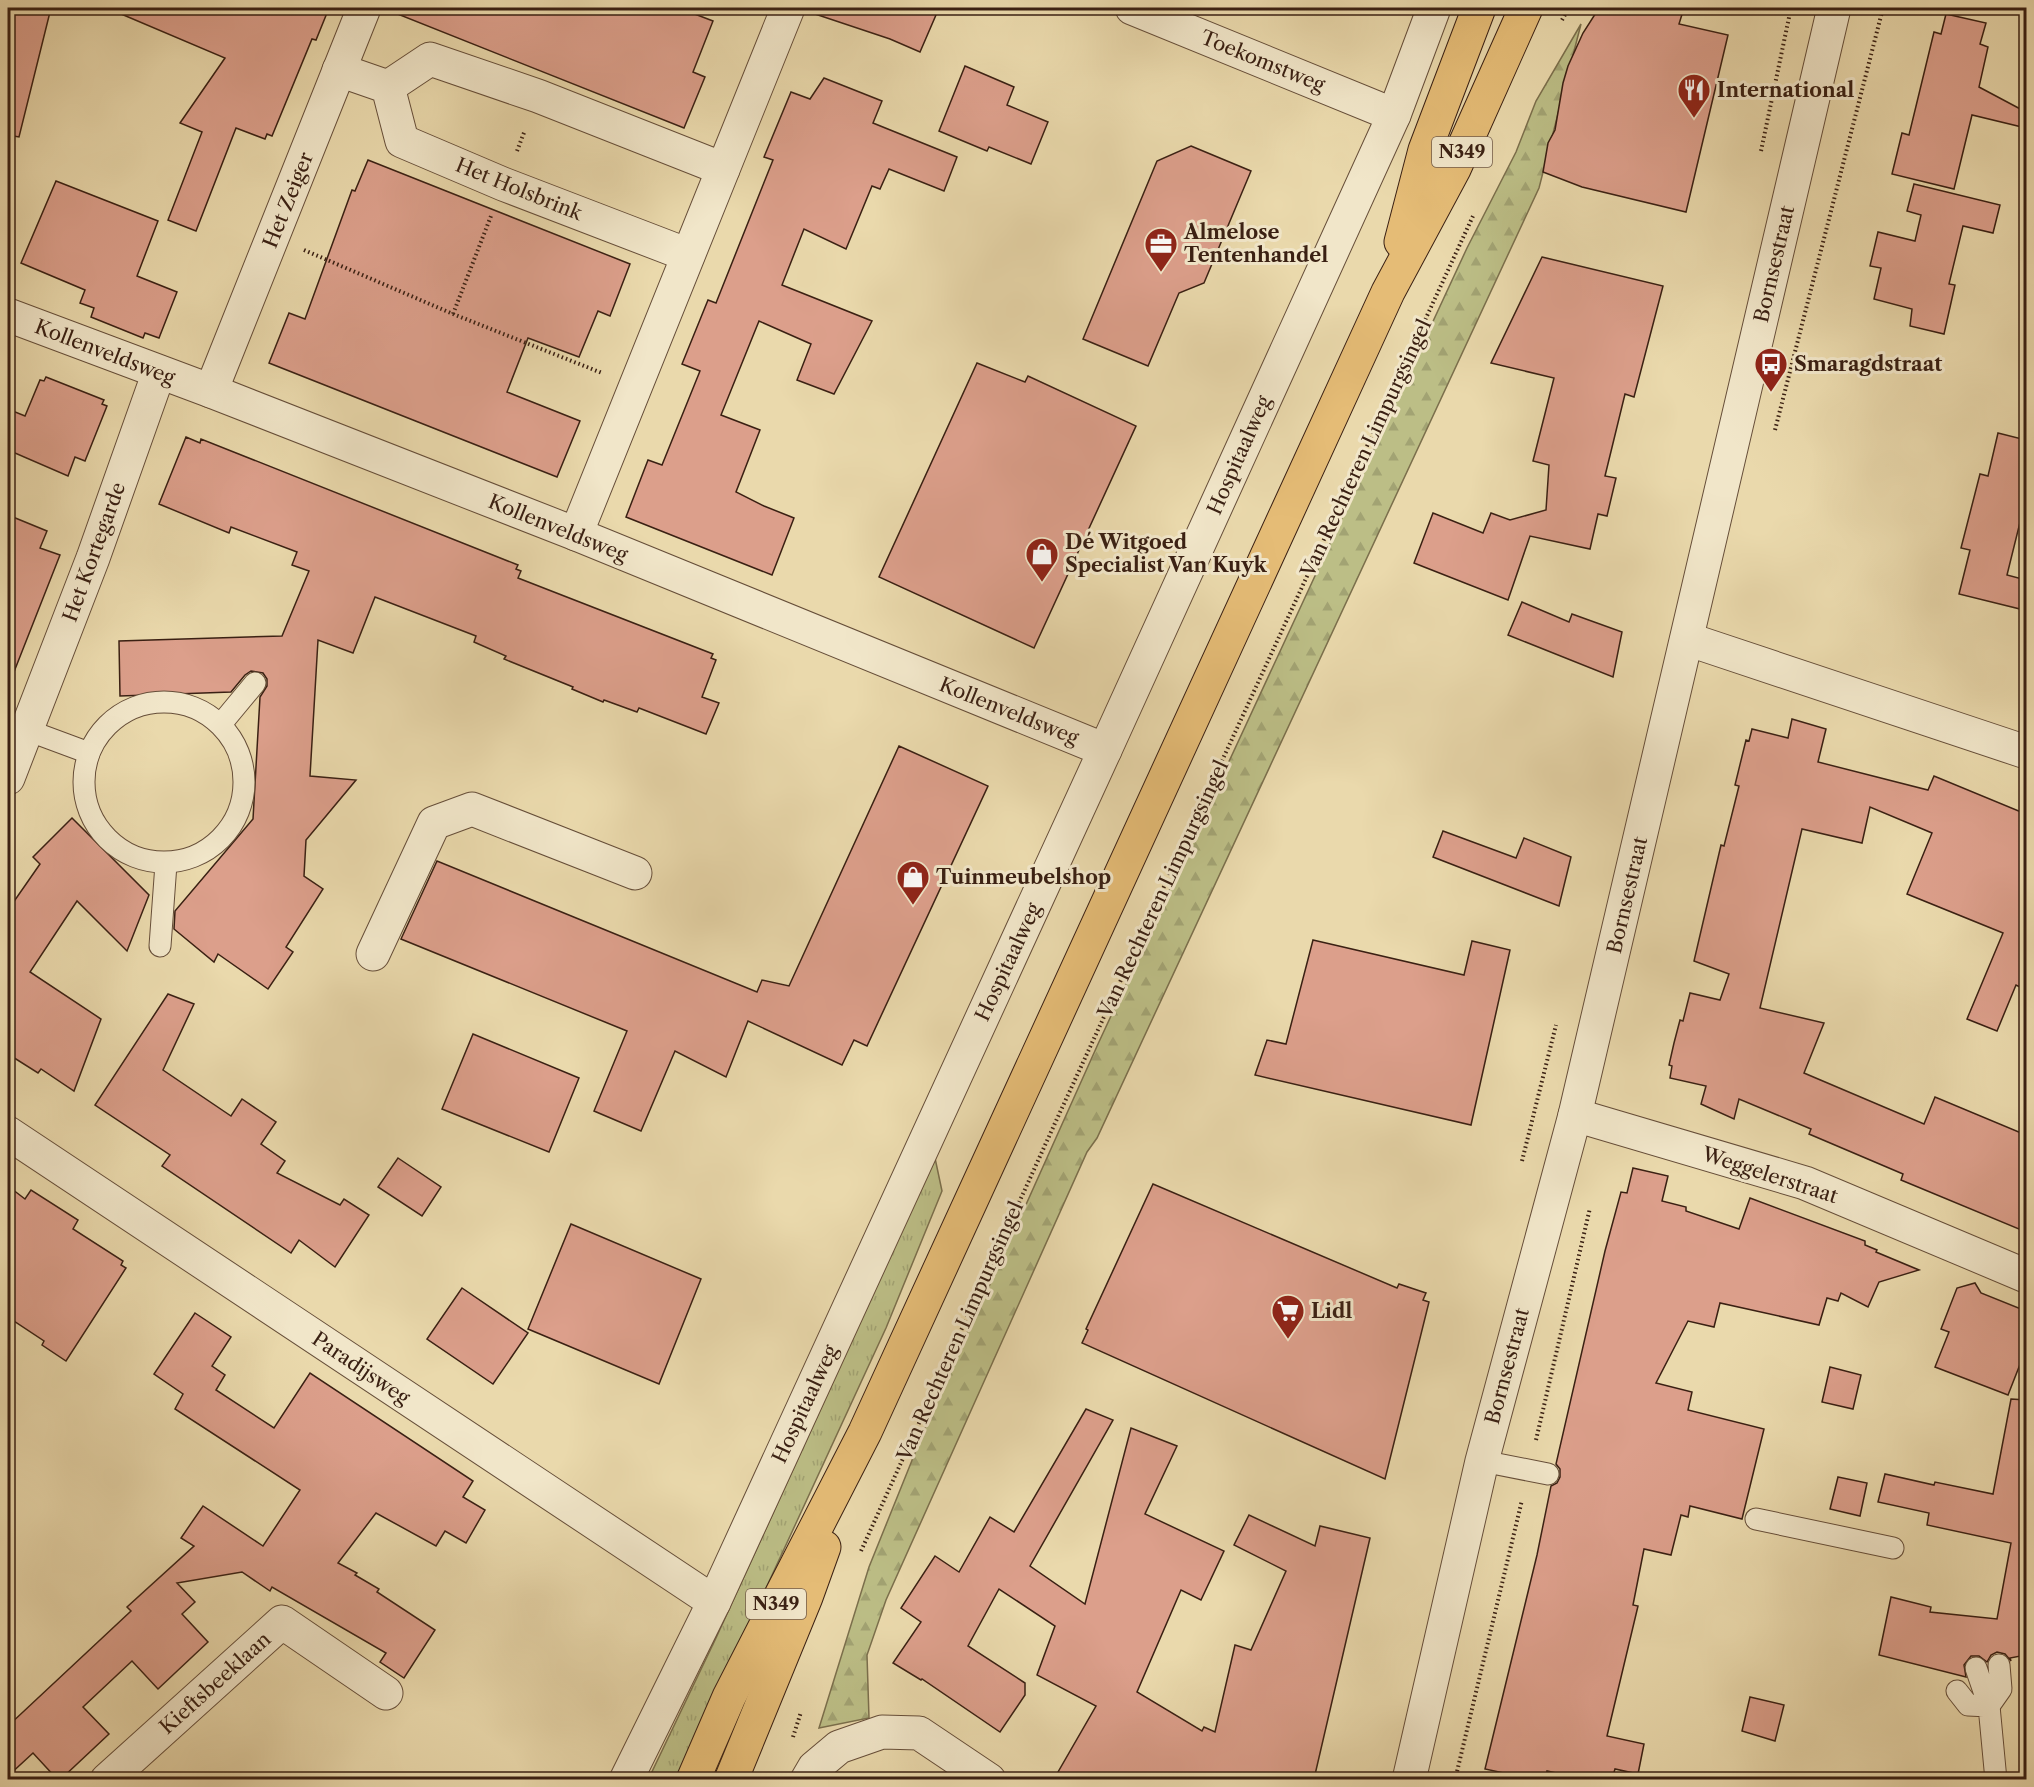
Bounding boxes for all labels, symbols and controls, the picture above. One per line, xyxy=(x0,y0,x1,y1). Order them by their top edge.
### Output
street label: Toekomstweg xyxy=(1197,25,1329,97)
restaurant icon: International xyxy=(1676,72,1712,119)
place label: International xyxy=(1717,78,1854,102)
road number: N349 xyxy=(1432,137,1492,167)
street label: Het Zeiger xyxy=(258,148,318,251)
street label: Het Holsbrink xyxy=(452,153,587,226)
street label: Bornsestraat xyxy=(1749,203,1799,325)
place label: Almelose Tentenhandel xyxy=(1183,220,1328,267)
office icon: Almelose Tentenhandel xyxy=(1143,226,1179,273)
street label: Kollenveldsweg xyxy=(32,314,179,390)
street label: Van Rechteren Limpurgsingel xyxy=(1295,315,1436,582)
bus stop icon: Smaragdstraat xyxy=(1753,346,1789,393)
place label: Smaragdstraat xyxy=(1794,352,1942,376)
street label: Hospitaalweg xyxy=(1202,391,1276,518)
street label: Het Kortegarde xyxy=(58,479,130,625)
street label: Kollenveldsweg xyxy=(485,489,632,567)
place label: Dé Witgoed Specialist Van Kuyk xyxy=(1065,530,1267,577)
shop icon: Dé Witgoed Specialist Van Kuyk xyxy=(1024,536,1060,583)
street label: Kollenveldsweg xyxy=(936,672,1083,750)
street label: Van Rechteren Limpurgsingel xyxy=(1092,756,1233,1023)
street label: Bornsestraat xyxy=(1602,834,1652,956)
shop icon: Tuinmeubelshop xyxy=(895,859,931,906)
place label: Tuinmeubelshop xyxy=(936,865,1111,889)
street label: Hospitaalweg xyxy=(970,899,1046,1025)
street label: Weggelerstraat xyxy=(1698,1141,1841,1208)
street label: Van Rechteren Limpurgsingel xyxy=(891,1197,1028,1465)
supermarket icon: Lidl xyxy=(1270,1293,1306,1340)
place label: Lidl xyxy=(1311,1299,1352,1323)
street label: Bornsestraat xyxy=(1480,1305,1534,1427)
street label: Paradijsweg xyxy=(308,1327,415,1410)
street label: Hospitaalweg xyxy=(767,1341,843,1467)
road number: N349 xyxy=(746,1589,806,1619)
street label: Kieftsbeeklaan xyxy=(155,1627,276,1739)

